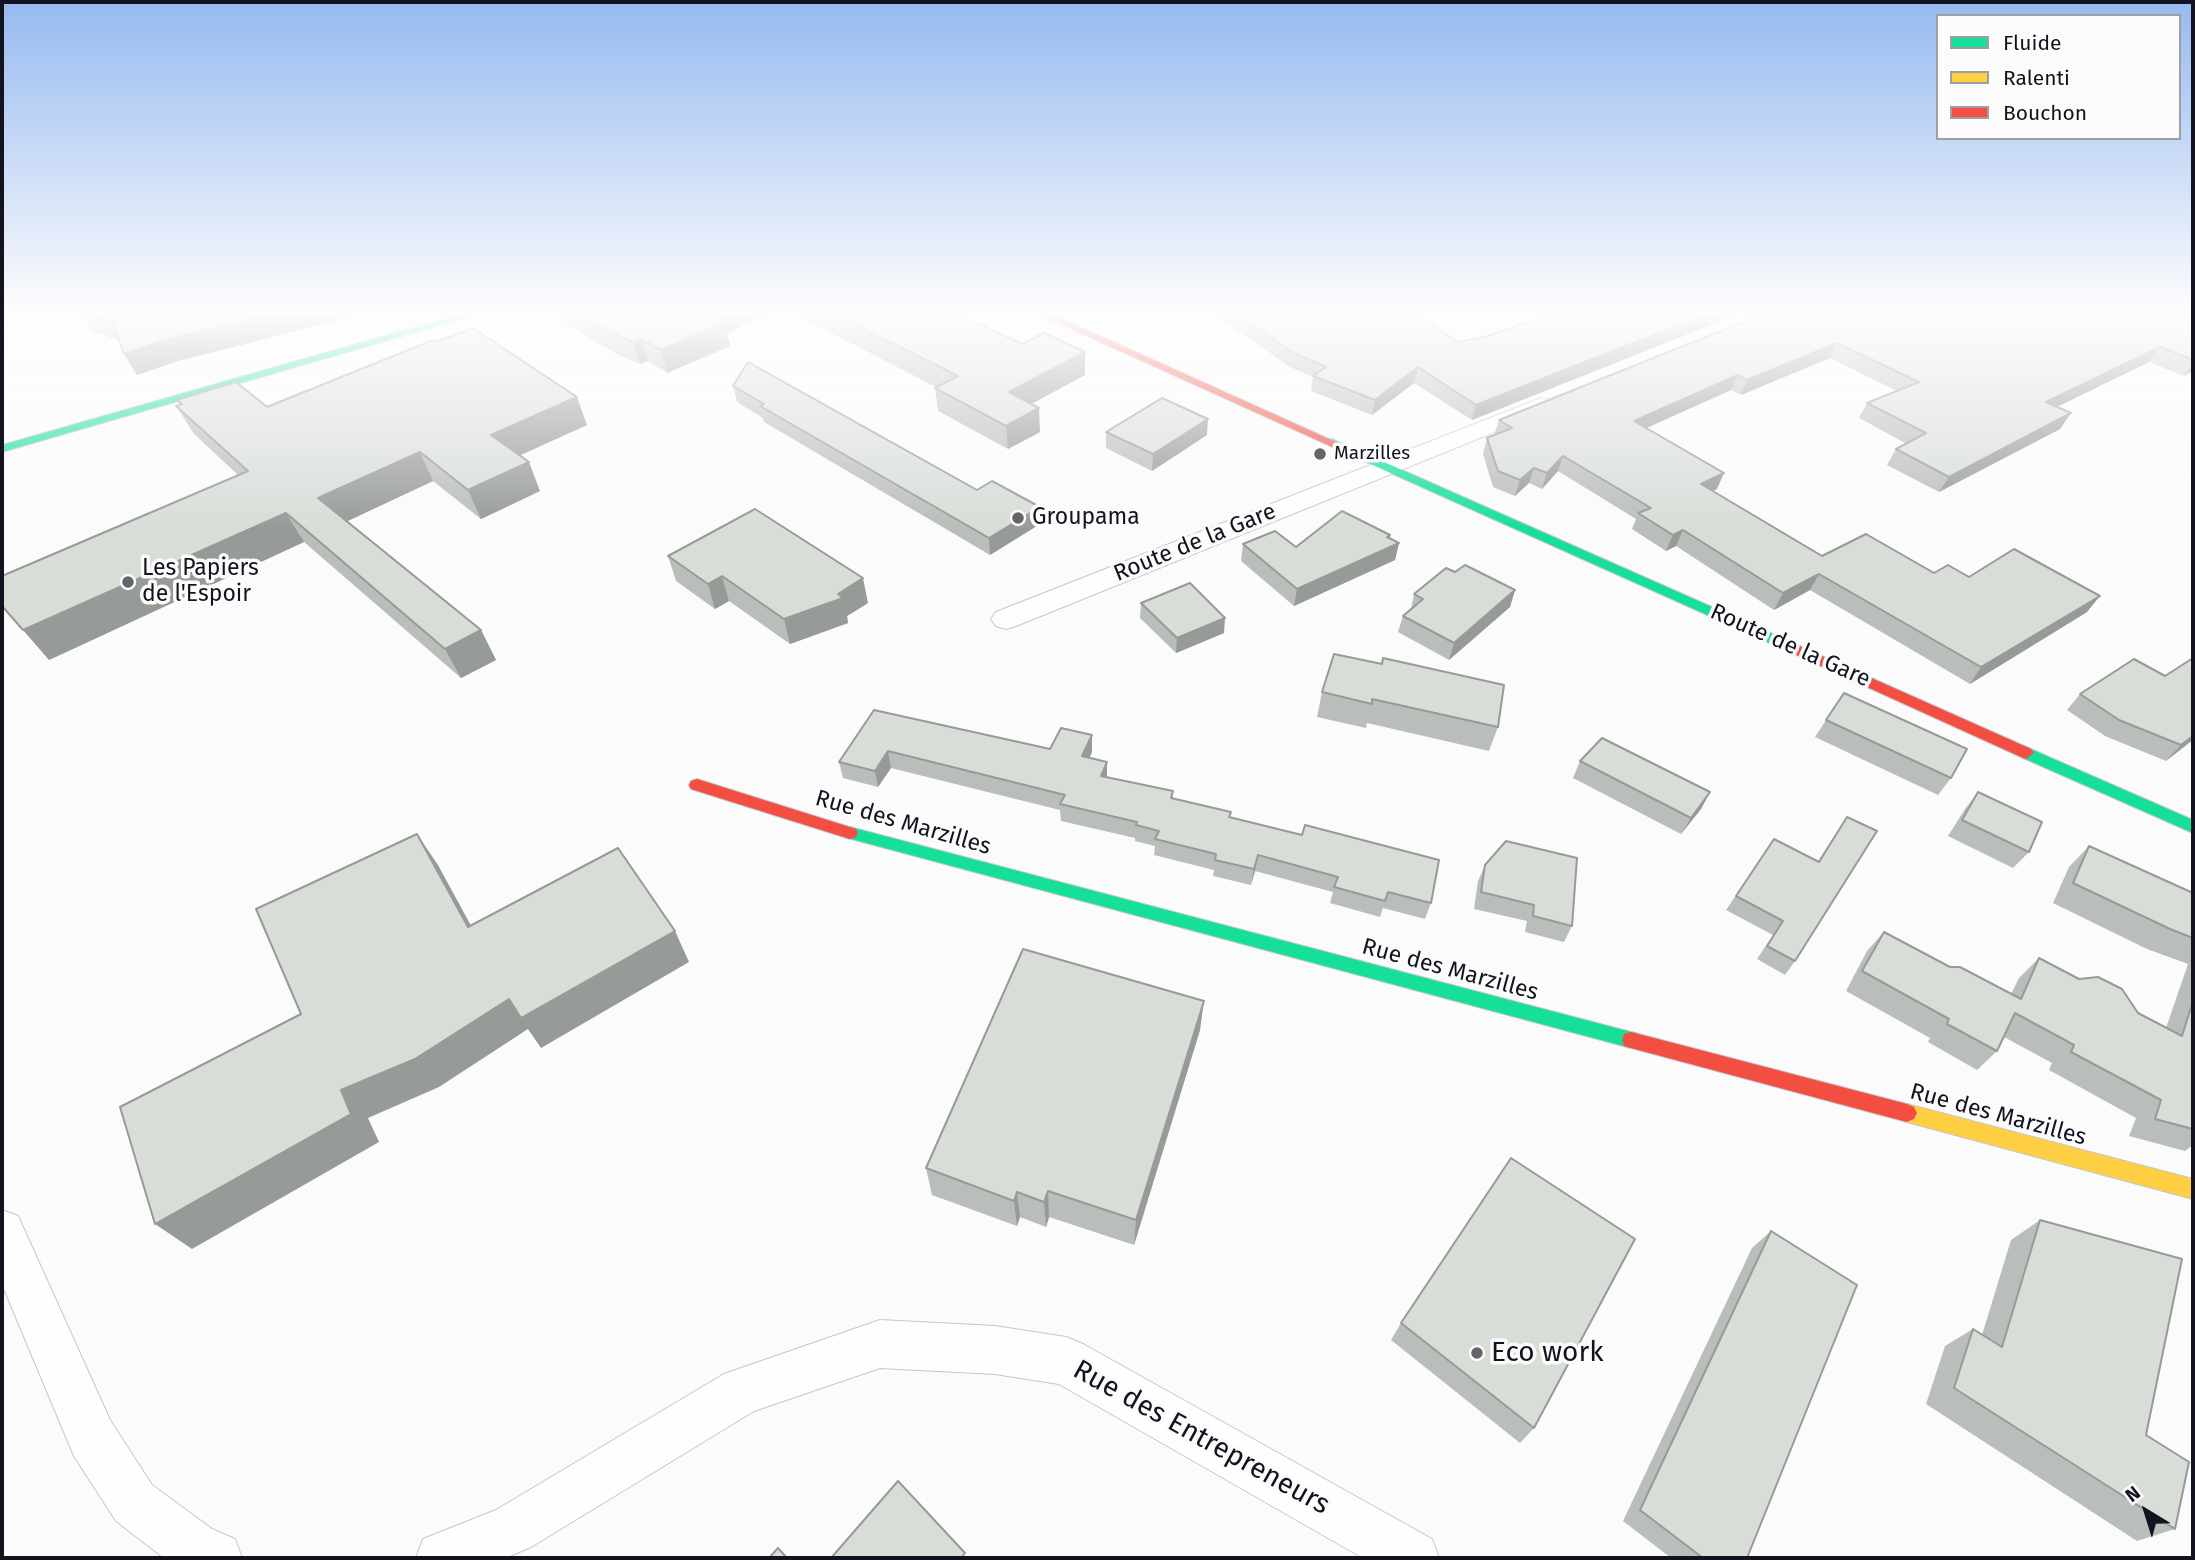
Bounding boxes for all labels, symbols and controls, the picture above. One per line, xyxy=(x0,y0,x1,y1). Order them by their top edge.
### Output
legend xyxy=(1936,14,2181,140)
text: Fluide xyxy=(2003,30,2061,56)
text: Ralenti xyxy=(2003,65,2070,91)
text: Bouchon xyxy=(2003,100,2087,126)
place label: Marzilles xyxy=(1334,443,1410,465)
marker: Marzilles xyxy=(1312,446,1328,462)
street label: Route de la Gare xyxy=(1110,498,1280,588)
place label: Groupama xyxy=(1032,504,1140,532)
marker: Groupama xyxy=(1010,510,1026,526)
place label: Les Papiers de l'Espoir xyxy=(142,555,259,609)
marker: Les Papiers de l'Espoir xyxy=(120,574,136,590)
street label: Route de la Gare xyxy=(1706,598,1874,694)
street label: Rue des Marzilles xyxy=(812,785,994,861)
street label: Rue des Marzilles xyxy=(1359,933,1541,1007)
street label: Rue des Marzilles xyxy=(1907,1078,2089,1152)
place label: Eco work xyxy=(1491,1336,1604,1370)
marker: Eco work xyxy=(1469,1345,1485,1361)
street label: Rue des Entrepreneurs xyxy=(1067,1353,1335,1523)
north arrow xyxy=(2111,1476,2181,1546)
text: N xyxy=(2121,1481,2145,1507)

